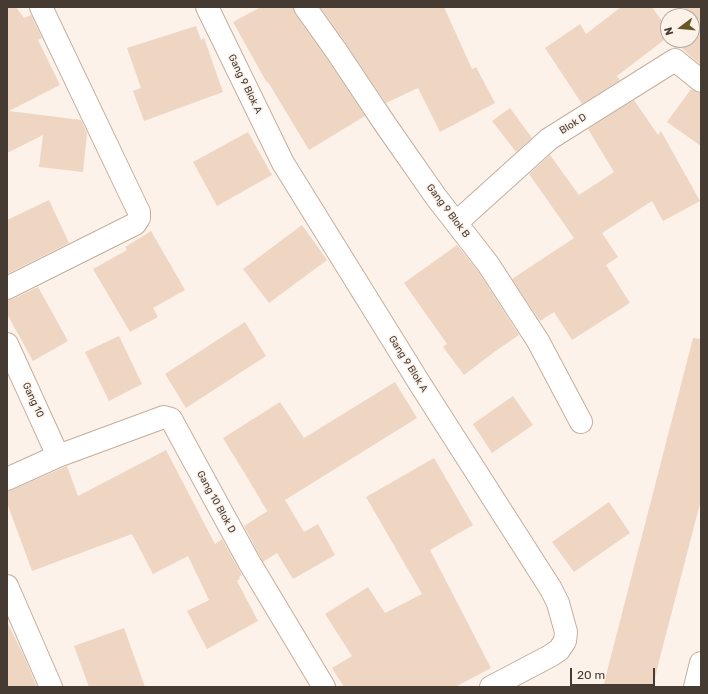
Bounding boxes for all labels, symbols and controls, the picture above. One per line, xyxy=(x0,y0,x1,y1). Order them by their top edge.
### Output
north arrow xyxy=(660,8,700,48)
text: N xyxy=(662,26,676,37)
street label: Gang 9 Blok A xyxy=(226,52,264,116)
street label: Blok D xyxy=(557,111,589,137)
street label: Gang 9 Blok B xyxy=(424,182,472,240)
street label: Gang 9 Blok A xyxy=(386,334,430,394)
street label: Gang 10 xyxy=(20,380,46,420)
street label: Gang 10 Blok D xyxy=(194,469,238,535)
scale bar xyxy=(572,660,657,686)
text: 20 m xyxy=(577,668,605,682)

